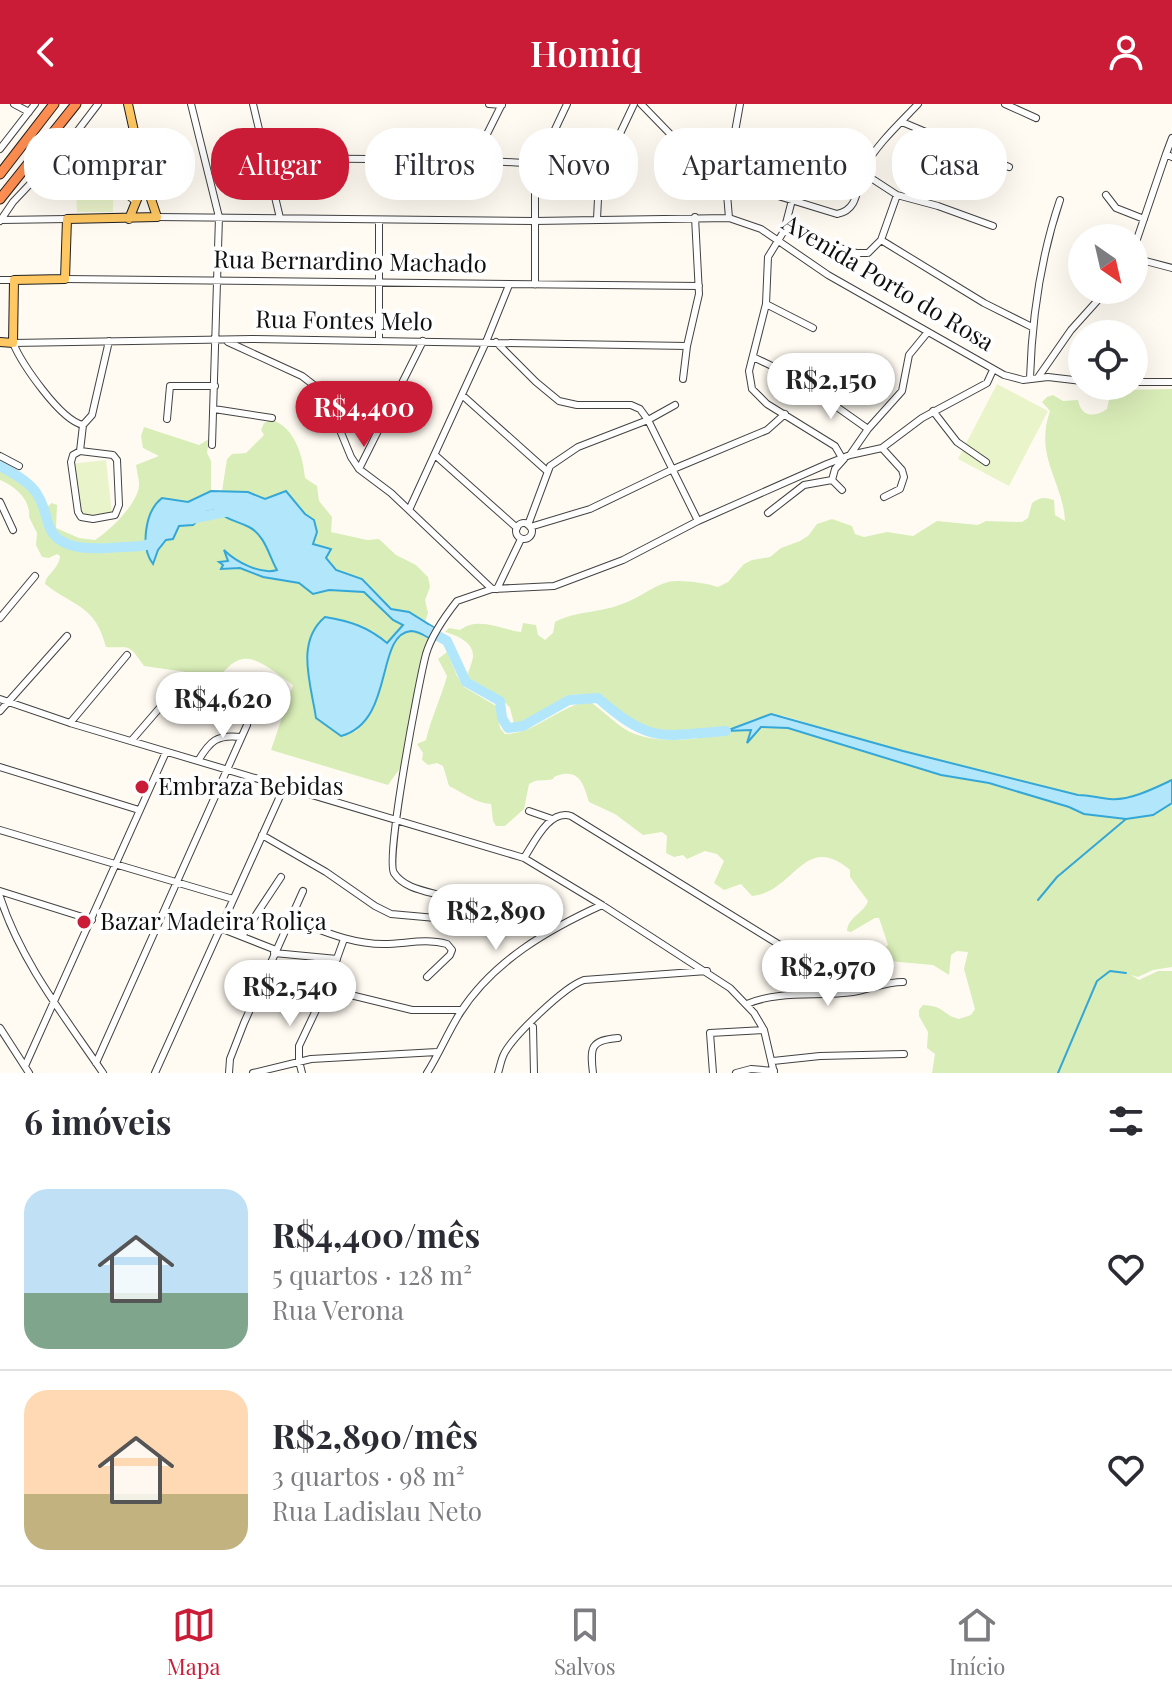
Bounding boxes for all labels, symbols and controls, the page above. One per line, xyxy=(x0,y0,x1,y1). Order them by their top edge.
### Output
text: Homiq xyxy=(530,28,642,76)
icon: back xyxy=(24,30,68,74)
icon: person xyxy=(1104,30,1148,74)
chip: Comprar xyxy=(24,128,195,200)
chip: Alugar xyxy=(211,128,349,200)
chip: Filtros xyxy=(365,128,503,200)
chip: Novo xyxy=(519,128,638,200)
chip: Apartamento xyxy=(654,128,876,200)
chip: Casa xyxy=(892,128,1007,200)
street label: Avenida Porto do Rosa xyxy=(776,205,1001,357)
north arrow xyxy=(1068,224,1148,304)
map controls xyxy=(1068,224,1148,400)
street label: Rua Bernardino Machado xyxy=(213,242,487,278)
street label: Rua Fontes Melo xyxy=(255,301,433,337)
button: locate xyxy=(1068,320,1148,400)
pin: R$2,150 xyxy=(757,353,905,421)
text: R$2,150 xyxy=(785,361,877,396)
pin: R$4,400 xyxy=(290,381,438,449)
text: R$4,400 xyxy=(314,389,414,424)
pin: R$4,620 xyxy=(149,672,297,740)
text: R$4,620 xyxy=(174,680,272,715)
place label: Embraza Bebidas xyxy=(158,769,343,801)
marker: Embraza Bebidas xyxy=(133,778,151,796)
pin: R$2,890 xyxy=(422,884,570,952)
text: R$2,890 xyxy=(446,892,546,927)
place label: Bazar Madeira Roliça xyxy=(100,904,327,936)
marker: Bazar Madeira Roliça xyxy=(75,913,93,931)
pin: R$2,970 xyxy=(754,940,902,1008)
text: R$2,970 xyxy=(780,948,876,983)
pin: R$2,540 xyxy=(216,960,364,1028)
text: R$2,540 xyxy=(242,968,338,1003)
text: 6 imóveis xyxy=(24,1098,172,1144)
icon: filters xyxy=(1104,1099,1148,1143)
text: R$4,400/mês xyxy=(272,1211,480,1257)
icon: home xyxy=(88,1221,184,1317)
icon: heart xyxy=(1104,1247,1148,1291)
text: 5 quartos · 128 m² xyxy=(272,1257,472,1292)
text: Rua Verona xyxy=(272,1292,404,1327)
text: R$2,890/mês xyxy=(272,1412,478,1458)
icon: home xyxy=(88,1422,184,1518)
icon: heart xyxy=(1104,1448,1148,1492)
text: 3 quartos · 98 m² xyxy=(272,1458,464,1493)
text: Rua Ladislau Neto xyxy=(272,1493,482,1528)
tab: Mapa xyxy=(167,1603,220,1681)
tab: Salvos xyxy=(554,1603,616,1681)
tab: Início xyxy=(949,1603,1005,1681)

